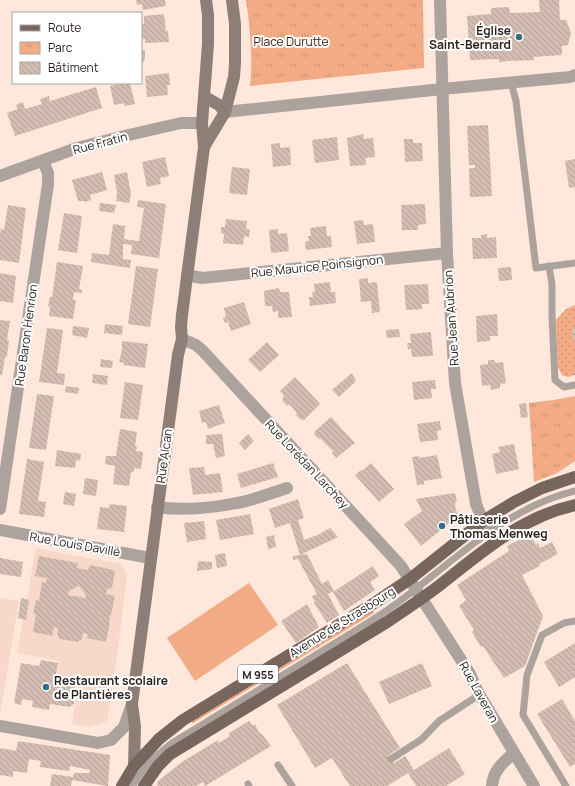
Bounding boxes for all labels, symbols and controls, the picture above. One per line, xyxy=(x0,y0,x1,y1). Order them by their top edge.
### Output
legend xyxy=(12,12,142,84)
text: Route xyxy=(48,19,81,36)
place label: Église Saint-Bernard xyxy=(429,22,511,53)
marker: Église Saint-Bernard xyxy=(514,32,524,42)
park label: Place Durutte xyxy=(253,33,329,50)
text: Parc xyxy=(48,39,73,56)
text: Bâtiment xyxy=(48,59,99,76)
street label: Rue Fratin xyxy=(71,128,129,158)
street label: Rue Maurice Poinsignon xyxy=(250,251,384,281)
street label: Rue Jean Aubrion xyxy=(439,270,463,366)
street label: Rue Baron Henrion xyxy=(10,283,42,387)
street label: Rue Lorédan Larchey xyxy=(261,416,353,513)
street label: Rue Alcan xyxy=(152,428,176,484)
place label: Pâtisserie Thomas Menweg xyxy=(450,511,548,542)
marker: Pâtisserie Thomas Menweg xyxy=(437,521,447,531)
street label: Rue Louis Davillé xyxy=(28,528,122,560)
street label: Avenue de Strasbourg xyxy=(286,583,398,661)
street label: Rue Laveran xyxy=(455,658,503,726)
road number: M 955 xyxy=(238,665,278,683)
place label: Restaurant scolaire de Plantières xyxy=(54,672,168,703)
marker: Restaurant scolaire de Plantières xyxy=(41,682,51,692)

